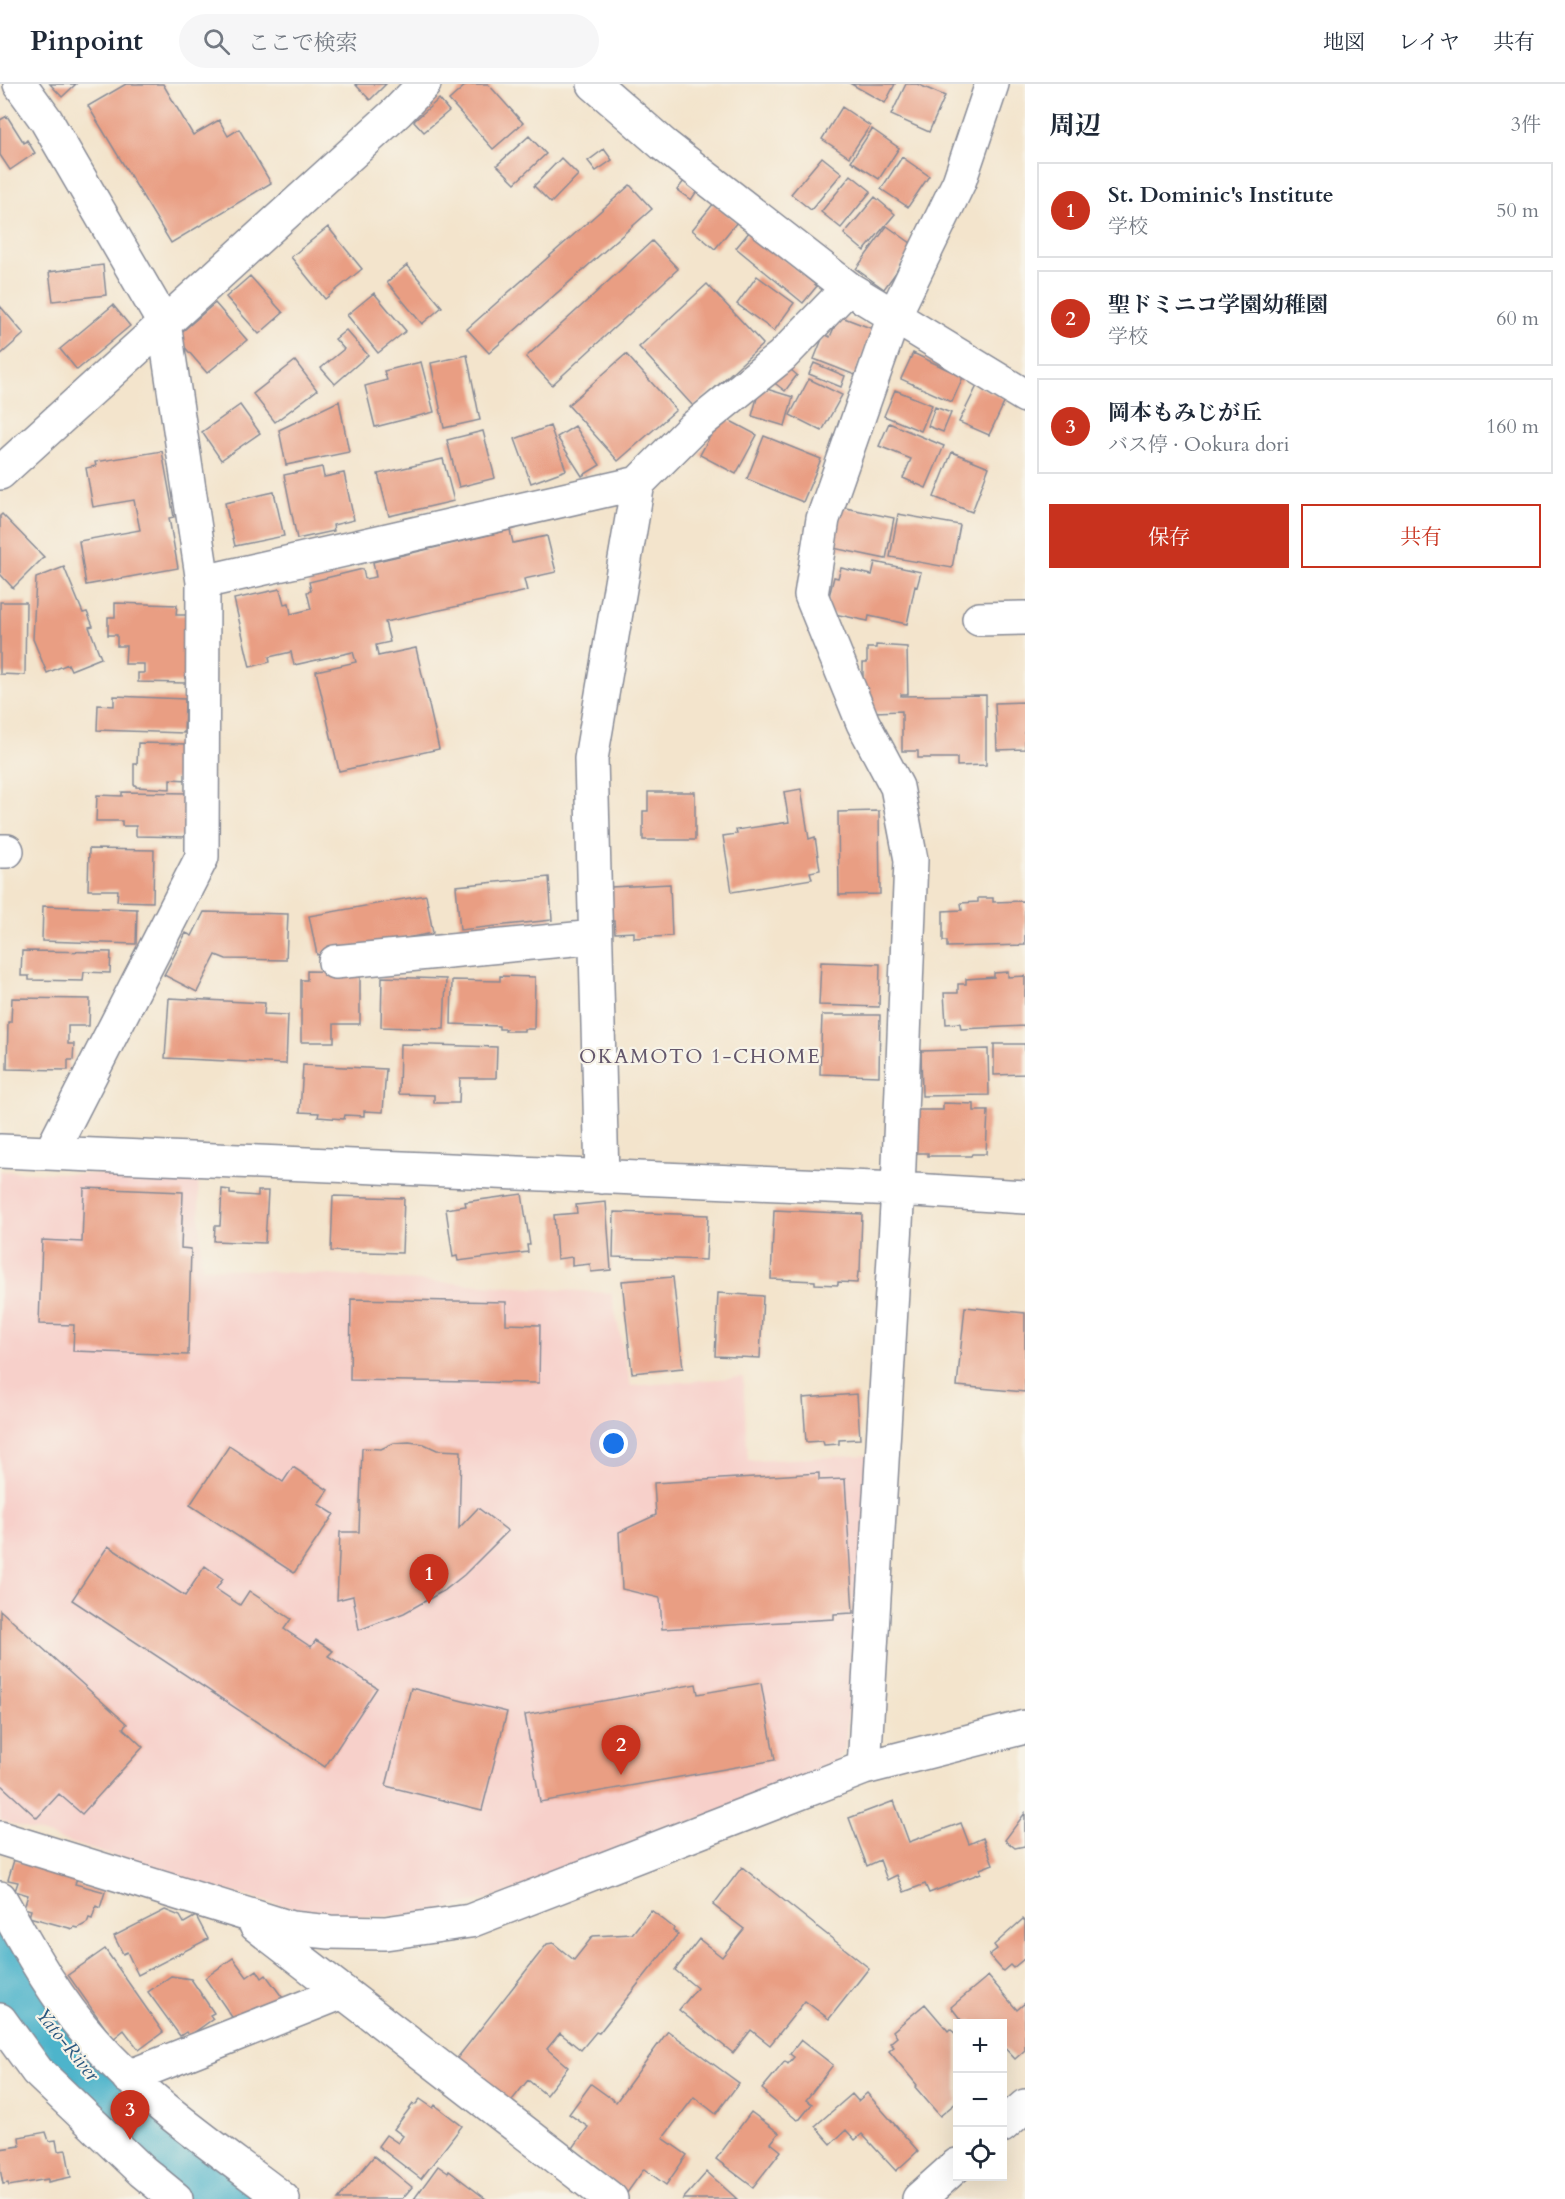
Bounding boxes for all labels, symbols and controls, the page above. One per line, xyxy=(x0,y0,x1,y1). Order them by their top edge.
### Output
search box xyxy=(179,14,599,68)
text: Pinpoint xyxy=(30,22,143,60)
icon: search xyxy=(200,25,233,58)
text: ここで検索 xyxy=(248,28,358,58)
text: 地図 xyxy=(1323,28,1365,57)
text: レイヤ xyxy=(1398,28,1460,57)
text: 共有 xyxy=(1493,28,1535,57)
text: 周辺 xyxy=(1049,108,1101,143)
text: 3件 xyxy=(1511,111,1541,138)
text: St. Dominic's Institute xyxy=(1108,180,1334,210)
text: 1 xyxy=(1065,197,1076,224)
text: 50 m xyxy=(1496,197,1539,224)
text: 学校 xyxy=(1108,213,1148,240)
text: 聖ドミニコ学園幼稚園 xyxy=(1108,290,1328,320)
text: 2 xyxy=(1065,305,1076,332)
text: 60 m xyxy=(1496,305,1539,332)
text: 学校 xyxy=(1108,323,1148,350)
text: 岡本もみじが丘 xyxy=(1108,398,1262,428)
text: 3 xyxy=(1065,413,1076,440)
text: 160 m xyxy=(1486,413,1539,440)
text: バス停 · Ookura dori xyxy=(1108,431,1289,458)
button: 保存 xyxy=(1049,504,1289,568)
button: 共有 xyxy=(1301,504,1541,568)
district label: OKAMOTO 1-CHOME xyxy=(579,1043,821,1070)
your location xyxy=(599,1429,628,1458)
pin: 1 xyxy=(410,1554,448,1604)
pin: 2 xyxy=(602,1726,640,1775)
water label: Yato-River xyxy=(30,2002,106,2088)
map controls xyxy=(953,2019,1007,2181)
button: + xyxy=(953,2019,1007,2073)
button: − xyxy=(953,2073,1007,2127)
pin: 3 xyxy=(110,2090,150,2140)
button: locate xyxy=(953,2127,1007,2181)

